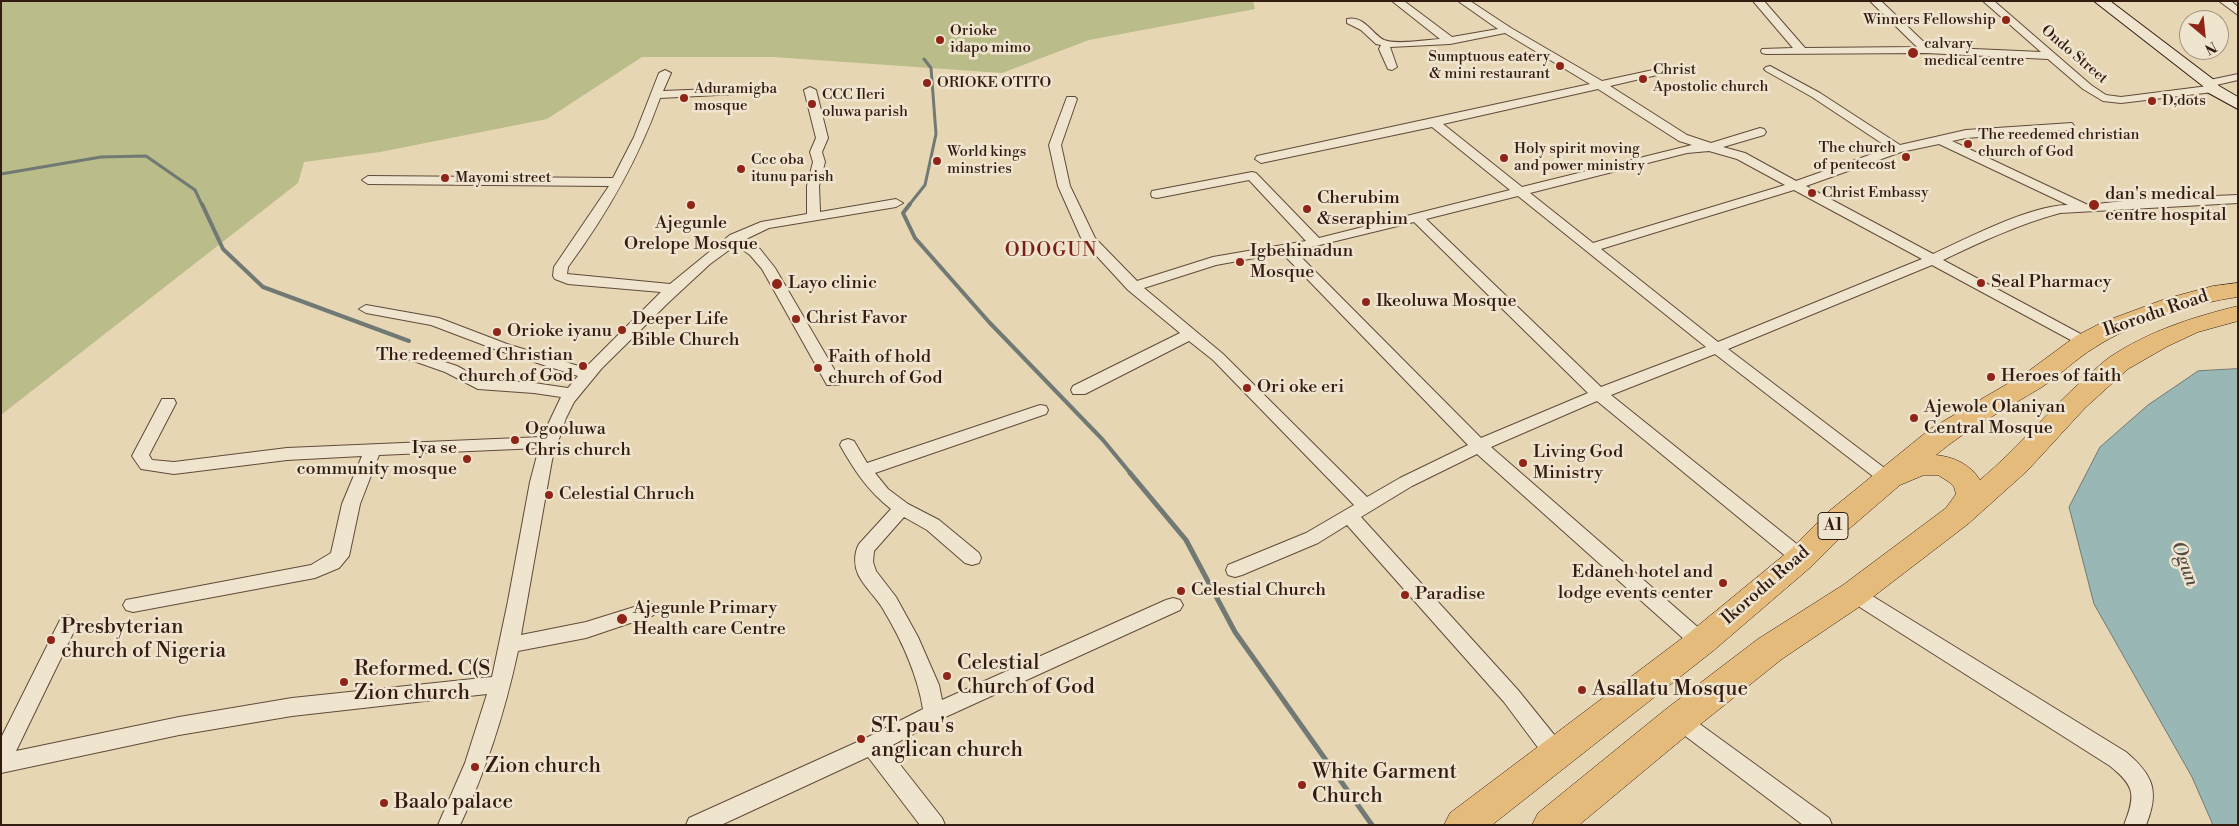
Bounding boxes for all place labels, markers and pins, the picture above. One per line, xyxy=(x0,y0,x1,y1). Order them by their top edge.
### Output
place label: Winners Fellowship xyxy=(1863,11,1996,29)
marker: Winners Fellowship xyxy=(2000,14,2012,26)
place label: Orioke idapo mimo xyxy=(950,22,1031,57)
marker: Orioke idapo mimo xyxy=(934,34,946,46)
place label: calvary medical centre xyxy=(1924,35,2024,70)
marker: calvary medical centre xyxy=(1906,46,1920,60)
place label: Sumptuous eatery & mini restaurant xyxy=(1428,48,1550,83)
marker: Sumptuous eatery & mini restaurant xyxy=(1554,60,1566,72)
place label: Christ Apostolic church xyxy=(1653,61,1768,96)
marker: Christ Apostolic church xyxy=(1637,73,1649,85)
place label: ORIOKE OTITO xyxy=(937,74,1051,92)
marker: ORIOKE OTITO xyxy=(921,77,933,89)
place label: Aduramigba mosque xyxy=(694,80,777,115)
place label: CCC Ileri oluwa parish xyxy=(822,86,908,121)
marker: Aduramigba mosque xyxy=(678,92,690,104)
place label: D,dots xyxy=(2162,92,2206,110)
marker: D,dots xyxy=(2146,95,2158,107)
marker: CCC Ileri oluwa parish xyxy=(806,98,818,110)
place label: The reedemed christian church of God xyxy=(1978,126,2139,161)
marker: The reedemed christian church of God xyxy=(1962,138,1974,150)
place label: The church of pentecost xyxy=(1813,139,1896,174)
place label: Holy spirit moving and power ministry xyxy=(1514,140,1645,175)
place label: World kings minstries xyxy=(947,143,1026,178)
place label: Ccc oba itunu parish xyxy=(751,151,834,186)
marker: The church of pentecost xyxy=(1900,151,1912,163)
marker: Holy spirit moving and power ministry xyxy=(1498,152,1510,164)
marker: World kings minstries xyxy=(931,155,943,167)
marker: Ccc oba itunu parish xyxy=(735,163,747,175)
place label: Mayomi street xyxy=(455,169,551,187)
marker: Mayomi street xyxy=(439,172,451,184)
place label: Christ Embassy xyxy=(1822,184,1928,202)
place label: dan's medical centre hospital xyxy=(2105,184,2227,226)
marker: Christ Embassy xyxy=(1806,187,1818,199)
place label: Cherubim &seraphim xyxy=(1317,188,1408,230)
marker: dan's medical centre hospital xyxy=(2087,198,2101,212)
marker: Ajegunle Orelope Mosque xyxy=(685,199,697,211)
marker: Cherubim &seraphim xyxy=(1301,203,1313,215)
place label: Ajegunle Orelope Mosque xyxy=(624,213,758,255)
place label: Igbehinadun Mosque xyxy=(1250,241,1353,284)
marker: Igbehinadun Mosque xyxy=(1234,256,1246,268)
place label: Seal Pharmacy xyxy=(1991,272,2112,294)
place label: Layo clinic xyxy=(788,273,877,295)
marker: Layo clinic xyxy=(770,277,784,291)
marker: Seal Pharmacy xyxy=(1975,277,1987,289)
place label: Ikeoluwa Mosque xyxy=(1376,291,1517,313)
marker: Ikeoluwa Mosque xyxy=(1360,296,1372,308)
place label: Christ Favor xyxy=(806,308,907,330)
place label: Deeper Life Bible Church xyxy=(632,309,740,352)
marker: Christ Favor xyxy=(790,313,802,325)
place label: Orioke iyanu xyxy=(507,321,612,343)
marker: Deeper Life Bible Church xyxy=(616,324,628,336)
marker: Orioke iyanu xyxy=(491,326,503,338)
place label: The redeemed Christian church of God xyxy=(376,345,573,388)
place label: Faith of hold church of God xyxy=(828,347,943,389)
marker: The redeemed Christian church of God xyxy=(577,360,589,372)
marker: Faith of hold church of God xyxy=(812,362,824,374)
place label: Heroes of faith xyxy=(2001,366,2122,388)
marker: Heroes of faith xyxy=(1985,371,1997,383)
place label: Ori oke eri xyxy=(1257,377,1344,399)
marker: Ori oke eri xyxy=(1241,382,1253,394)
place label: Ajewole Olaniyan Central Mosque xyxy=(1924,397,2066,439)
marker: Ajewole Olaniyan Central Mosque xyxy=(1908,412,1920,424)
place label: Ogooluwa Chris church xyxy=(525,419,631,462)
marker: Ogooluwa Chris church xyxy=(509,434,521,446)
place label: Iya se community mosque xyxy=(296,438,457,480)
place label: Living God Ministry xyxy=(1533,442,1623,484)
marker: Iya se community mosque xyxy=(461,453,473,465)
marker: Living God Ministry xyxy=(1517,457,1529,469)
place label: Celestial Chruch xyxy=(559,484,695,506)
marker: Celestial Chruch xyxy=(543,489,555,501)
place label: Edaneh hotel and lodge events center xyxy=(1558,562,1713,604)
marker: Edaneh hotel and lodge events center xyxy=(1717,577,1729,589)
place label: Celestial Church xyxy=(1191,580,1326,602)
place label: Paradise xyxy=(1415,584,1485,606)
marker: Celestial Church xyxy=(1175,585,1187,597)
marker: Paradise xyxy=(1399,589,1411,601)
place label: Ajegunle Primary Health care Centre xyxy=(633,598,786,640)
marker: Ajegunle Primary Health care Centre xyxy=(615,612,629,626)
place label: Presbyterian church of Nigeria xyxy=(61,615,226,665)
marker: Presbyterian church of Nigeria xyxy=(45,634,57,646)
place label: Celestial Church of God xyxy=(957,651,1095,701)
place label: Reformed. C(S Zion church xyxy=(354,657,490,707)
marker: Celestial Church of God xyxy=(941,670,953,682)
marker: Reformed. C(S Zion church xyxy=(338,676,350,688)
place label: Asallatu Mosque xyxy=(1592,677,1748,703)
marker: Asallatu Mosque xyxy=(1576,684,1588,696)
place label: ST. pau's anglican church xyxy=(871,714,1023,764)
marker: ST. pau's anglican church xyxy=(855,733,867,745)
place label: Zion church xyxy=(485,754,601,780)
place label: White Garment Church xyxy=(1312,760,1457,810)
marker: Zion church xyxy=(469,761,481,773)
marker: White Garment Church xyxy=(1296,779,1308,791)
place label: Baalo palace xyxy=(394,790,513,816)
marker: Baalo palace xyxy=(378,797,390,809)

